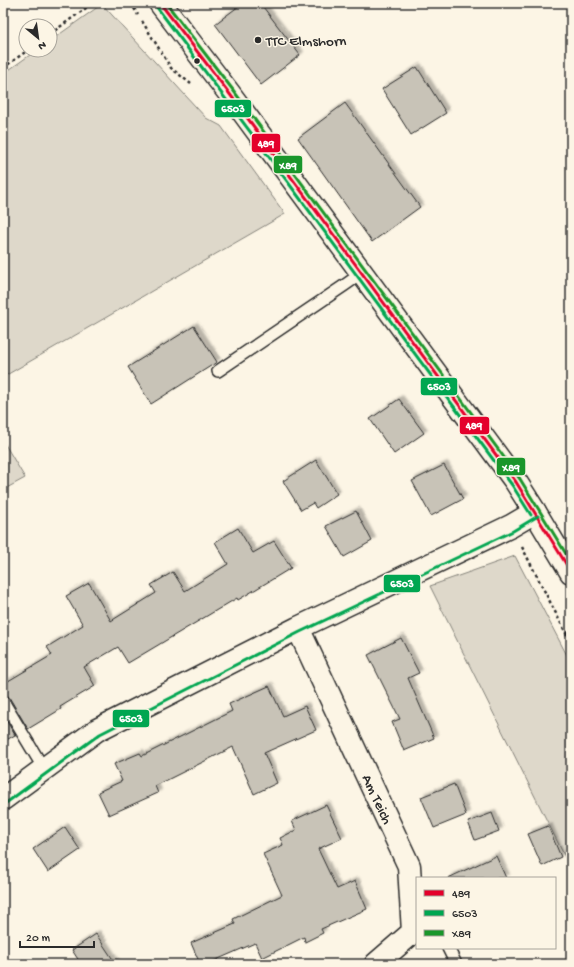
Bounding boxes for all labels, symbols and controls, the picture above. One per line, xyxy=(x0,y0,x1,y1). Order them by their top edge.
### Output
north arrow xyxy=(18,18,58,58)
place label: TTC Elmshorn xyxy=(265,33,346,51)
marker: TTC Elmshorn xyxy=(253,35,263,45)
text: N xyxy=(36,38,48,52)
unlabelled marker xyxy=(192,56,202,66)
line badge: 6503 xyxy=(214,99,252,118)
text: 6503 xyxy=(221,104,245,116)
line badge: 489 xyxy=(251,133,281,153)
text: 489 xyxy=(257,139,275,151)
line badge: X89 xyxy=(273,155,303,174)
text: X89 xyxy=(278,161,297,173)
line badge: 6503 xyxy=(420,377,458,396)
text: 6503 xyxy=(427,382,451,394)
line badge: 489 xyxy=(459,416,490,435)
text: 489 xyxy=(465,421,483,433)
line badge: X89 xyxy=(496,457,526,476)
text: X89 xyxy=(501,463,520,475)
line badge: 6503 xyxy=(383,574,421,593)
text: 6503 xyxy=(390,579,414,591)
line badge: 6503 xyxy=(112,709,150,728)
text: 6503 xyxy=(119,714,143,726)
street label: Am Teich xyxy=(357,772,396,828)
legend xyxy=(416,877,556,949)
text: 489 xyxy=(452,888,470,902)
text: 6503 xyxy=(452,908,477,922)
scale bar xyxy=(20,923,94,949)
text: X89 xyxy=(451,928,471,942)
text: 20 m xyxy=(26,932,51,946)

